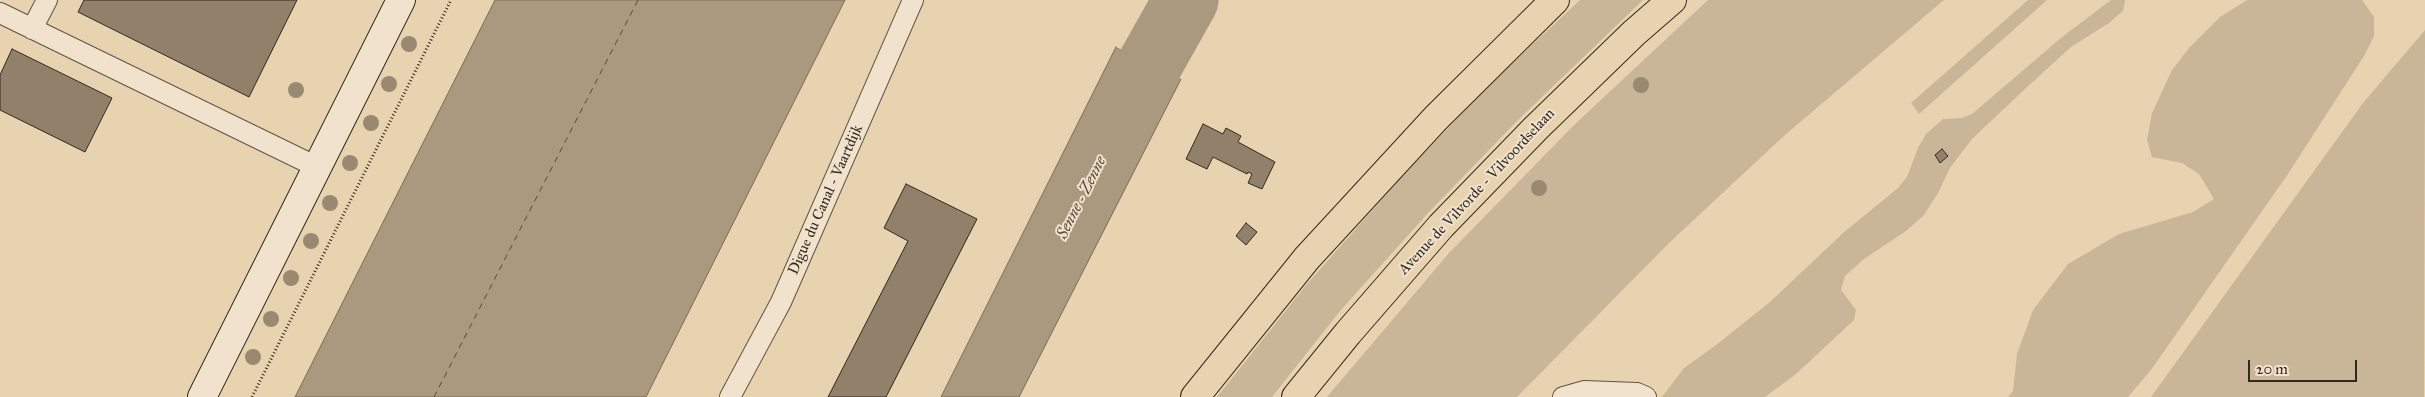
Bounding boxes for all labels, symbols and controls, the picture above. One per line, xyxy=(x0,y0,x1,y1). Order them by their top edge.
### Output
street label: Avenue de Vilvorde - Vilvoordselaan xyxy=(1395,105,1559,279)
street label: Digue du Canal - Vaartdijk xyxy=(785,122,867,278)
water label: Senne - Zenne xyxy=(1053,154,1111,242)
scale bar xyxy=(2250,350,2359,382)
text: 20 m xyxy=(2256,360,2288,378)

